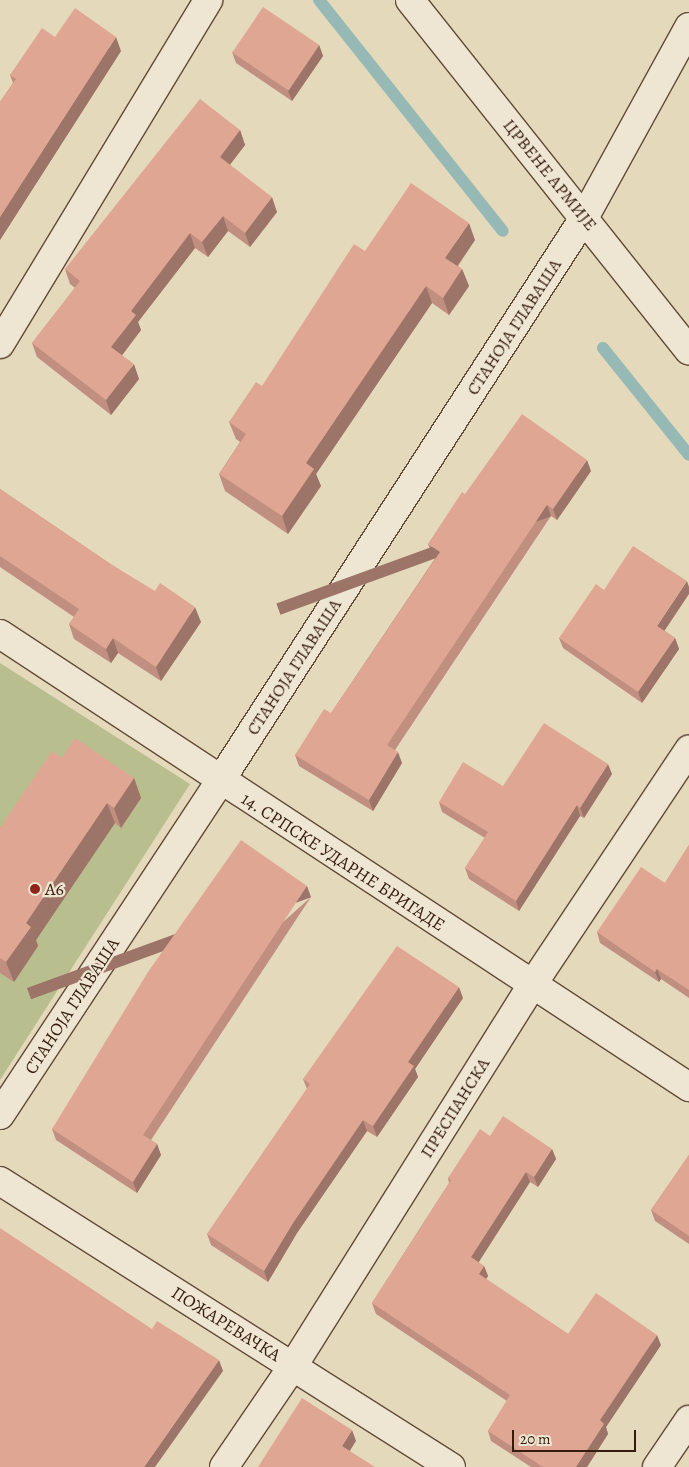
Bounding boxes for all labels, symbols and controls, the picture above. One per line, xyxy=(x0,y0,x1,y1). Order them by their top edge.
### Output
street label: ЦРВЕНЕ АРМИЈЕ xyxy=(498,115,602,235)
street label: СТАНОЈА ГЛАВАША xyxy=(462,255,566,399)
street label: СТАНОЈА ГЛАВАША xyxy=(242,595,346,739)
street label: 14. СРПСКЕ УДАРНЕ БРИГАДЕ xyxy=(237,788,449,936)
place label: A6 xyxy=(45,878,64,900)
marker: A6 xyxy=(29,883,41,895)
street label: СТАНОЈА ГЛАВАША xyxy=(20,934,124,1078)
street label: ПРЕСПАНСКА xyxy=(416,1054,494,1162)
street label: ПОЖАРЕВАЧКА xyxy=(167,1282,285,1366)
scale bar xyxy=(514,1420,638,1452)
text: 20 m xyxy=(520,1429,551,1449)

